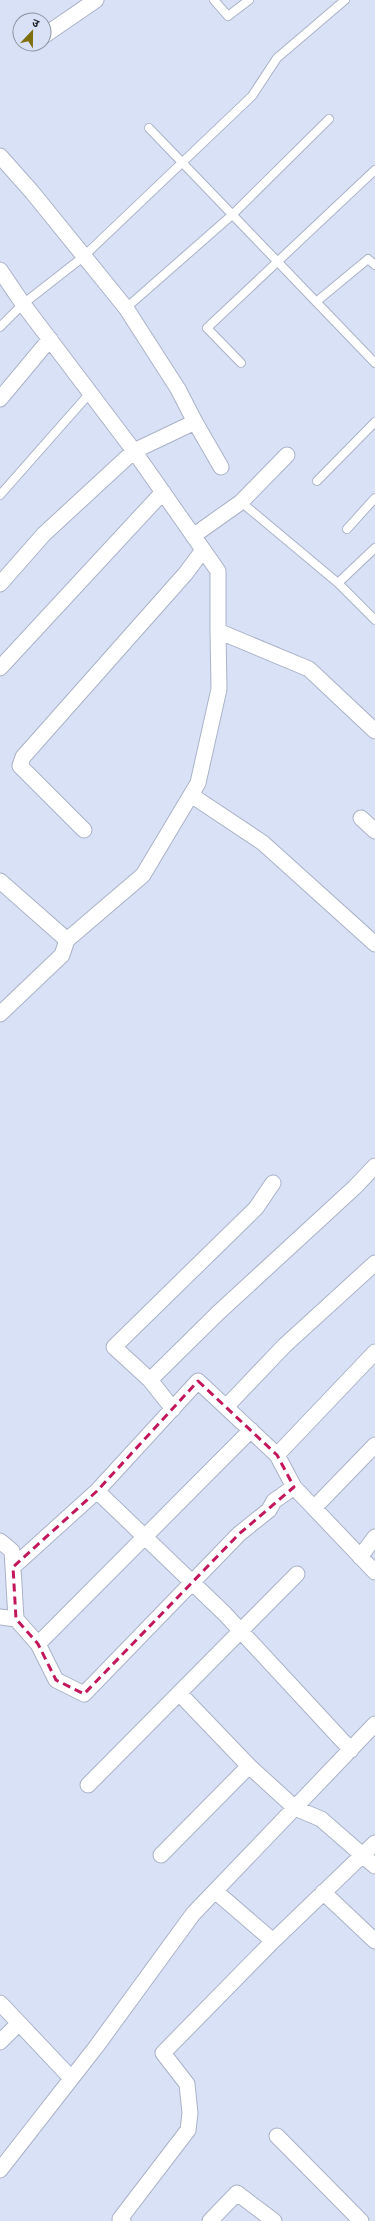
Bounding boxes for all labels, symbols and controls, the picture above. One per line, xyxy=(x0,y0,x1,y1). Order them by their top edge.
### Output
north arrow xyxy=(12,12,52,52)
text: उ xyxy=(30,14,42,31)

